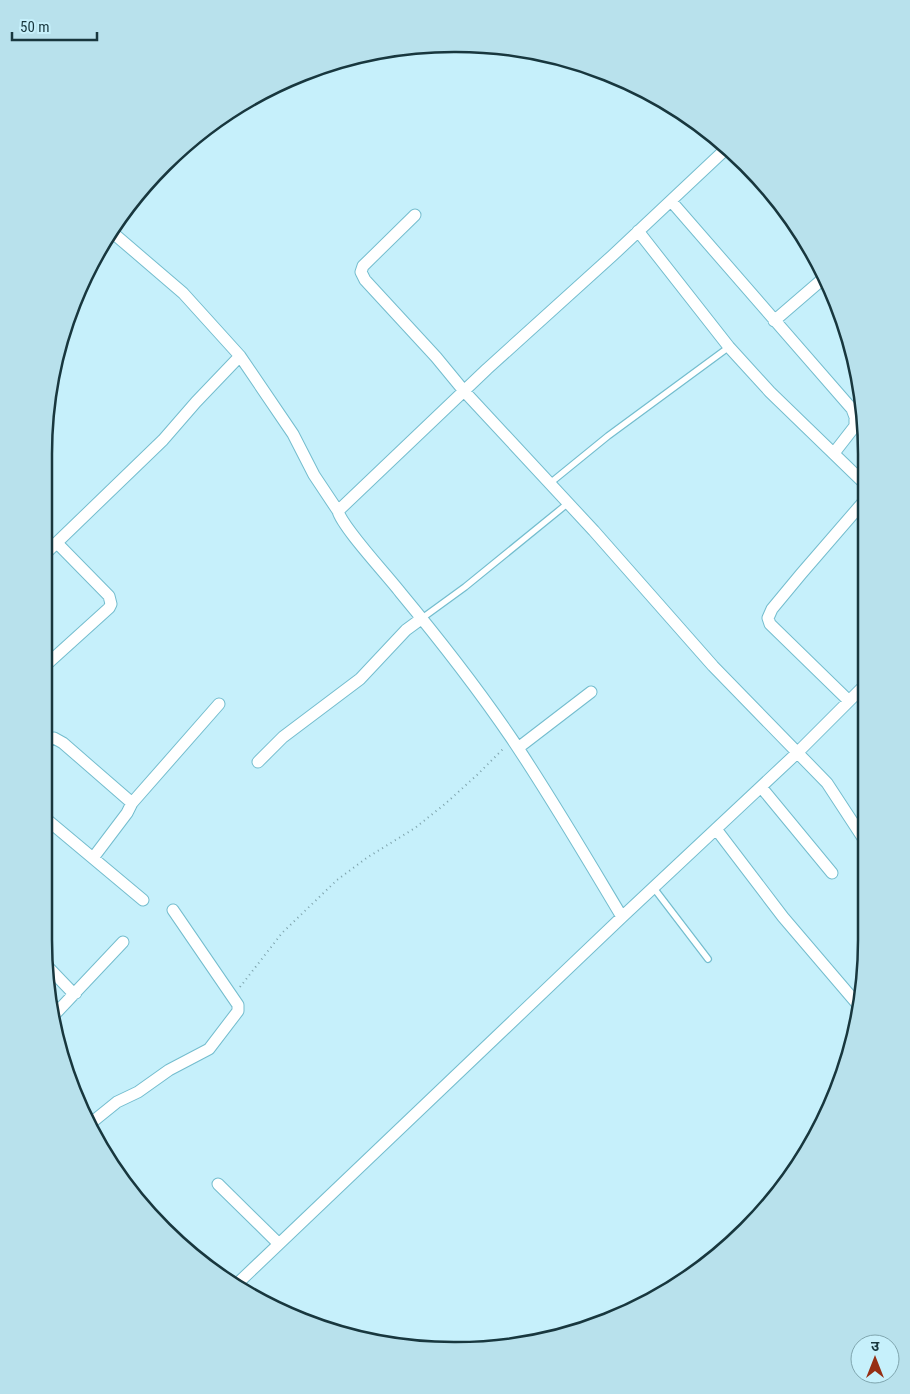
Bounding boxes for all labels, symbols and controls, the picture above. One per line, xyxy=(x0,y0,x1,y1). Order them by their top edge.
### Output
scale bar xyxy=(12,10,98,42)
text: 50 m xyxy=(20,18,50,36)
north arrow xyxy=(850,1334,900,1384)
text: उ xyxy=(871,1338,880,1354)

